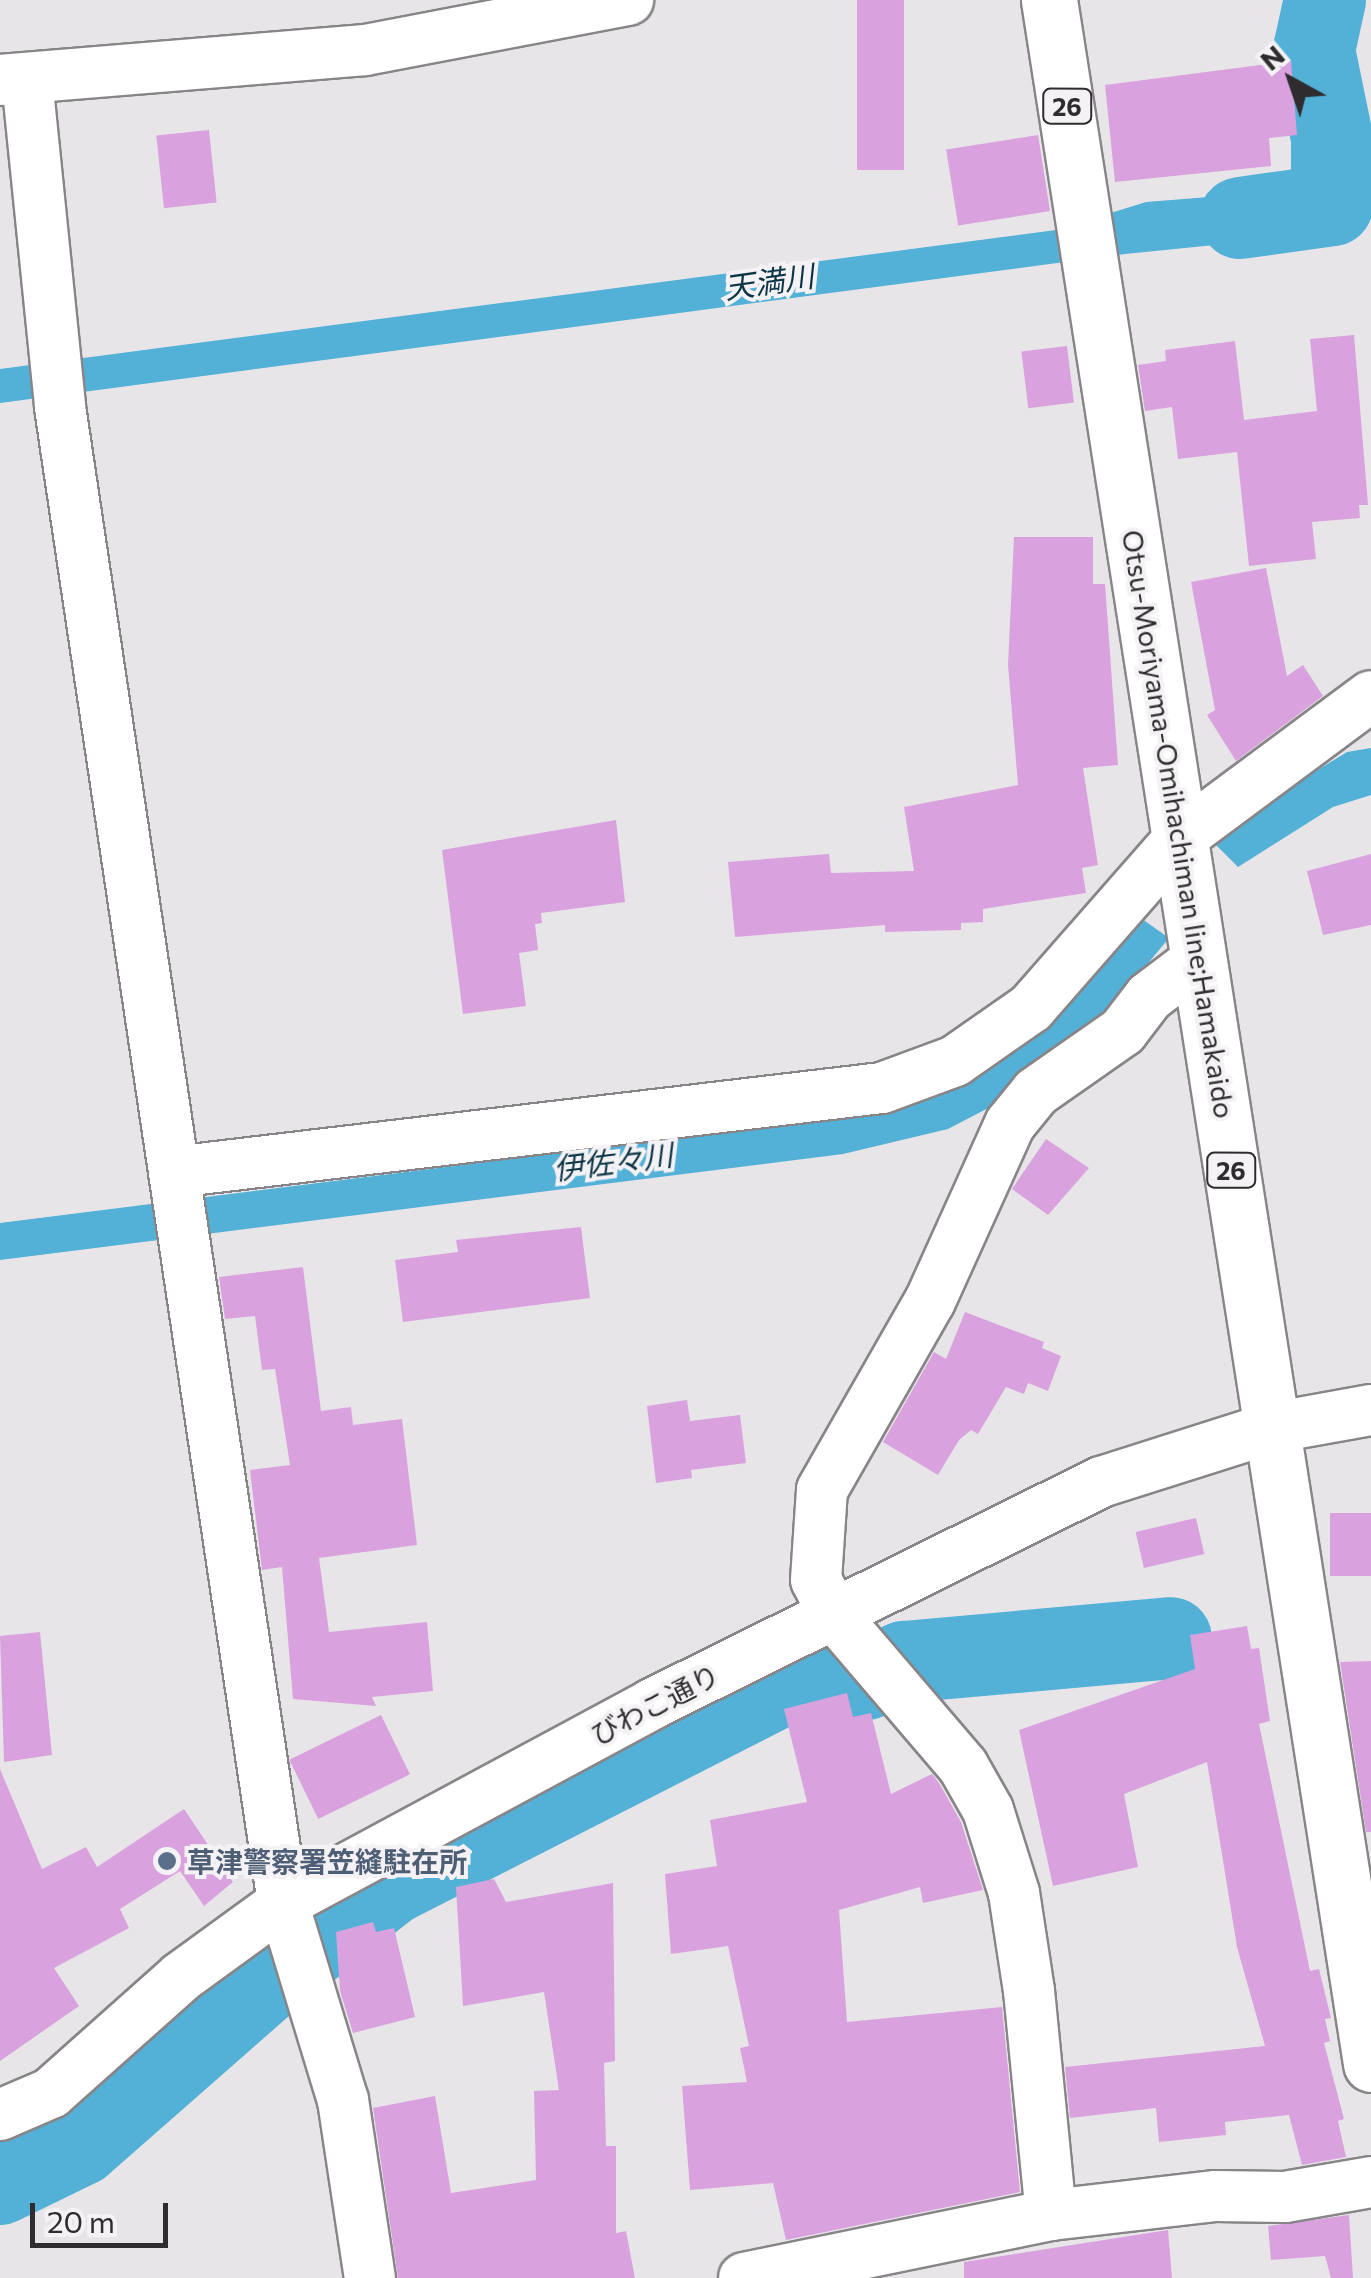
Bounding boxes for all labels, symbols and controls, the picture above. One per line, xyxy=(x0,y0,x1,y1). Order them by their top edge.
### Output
north arrow xyxy=(1241,30,1341,130)
text: N xyxy=(1253,37,1291,77)
road number: 26 xyxy=(1042,86,1092,126)
water label: 天満川 xyxy=(722,257,816,305)
street label: Otsu-Moriyama-Omihachiman line;Hamakaido xyxy=(1116,527,1242,1121)
water label: 伊佐々川 xyxy=(551,1136,675,1186)
road number: 26 xyxy=(1206,1150,1256,1190)
street label: びわこ通り xyxy=(585,1657,725,1751)
place label: 草津警察署笠縫駐在所 xyxy=(187,1844,467,1878)
marker: 草津警察署笠縫駐在所 xyxy=(156,1850,178,1872)
scale bar xyxy=(35,2183,172,2245)
text: 20 m xyxy=(47,2202,115,2239)

